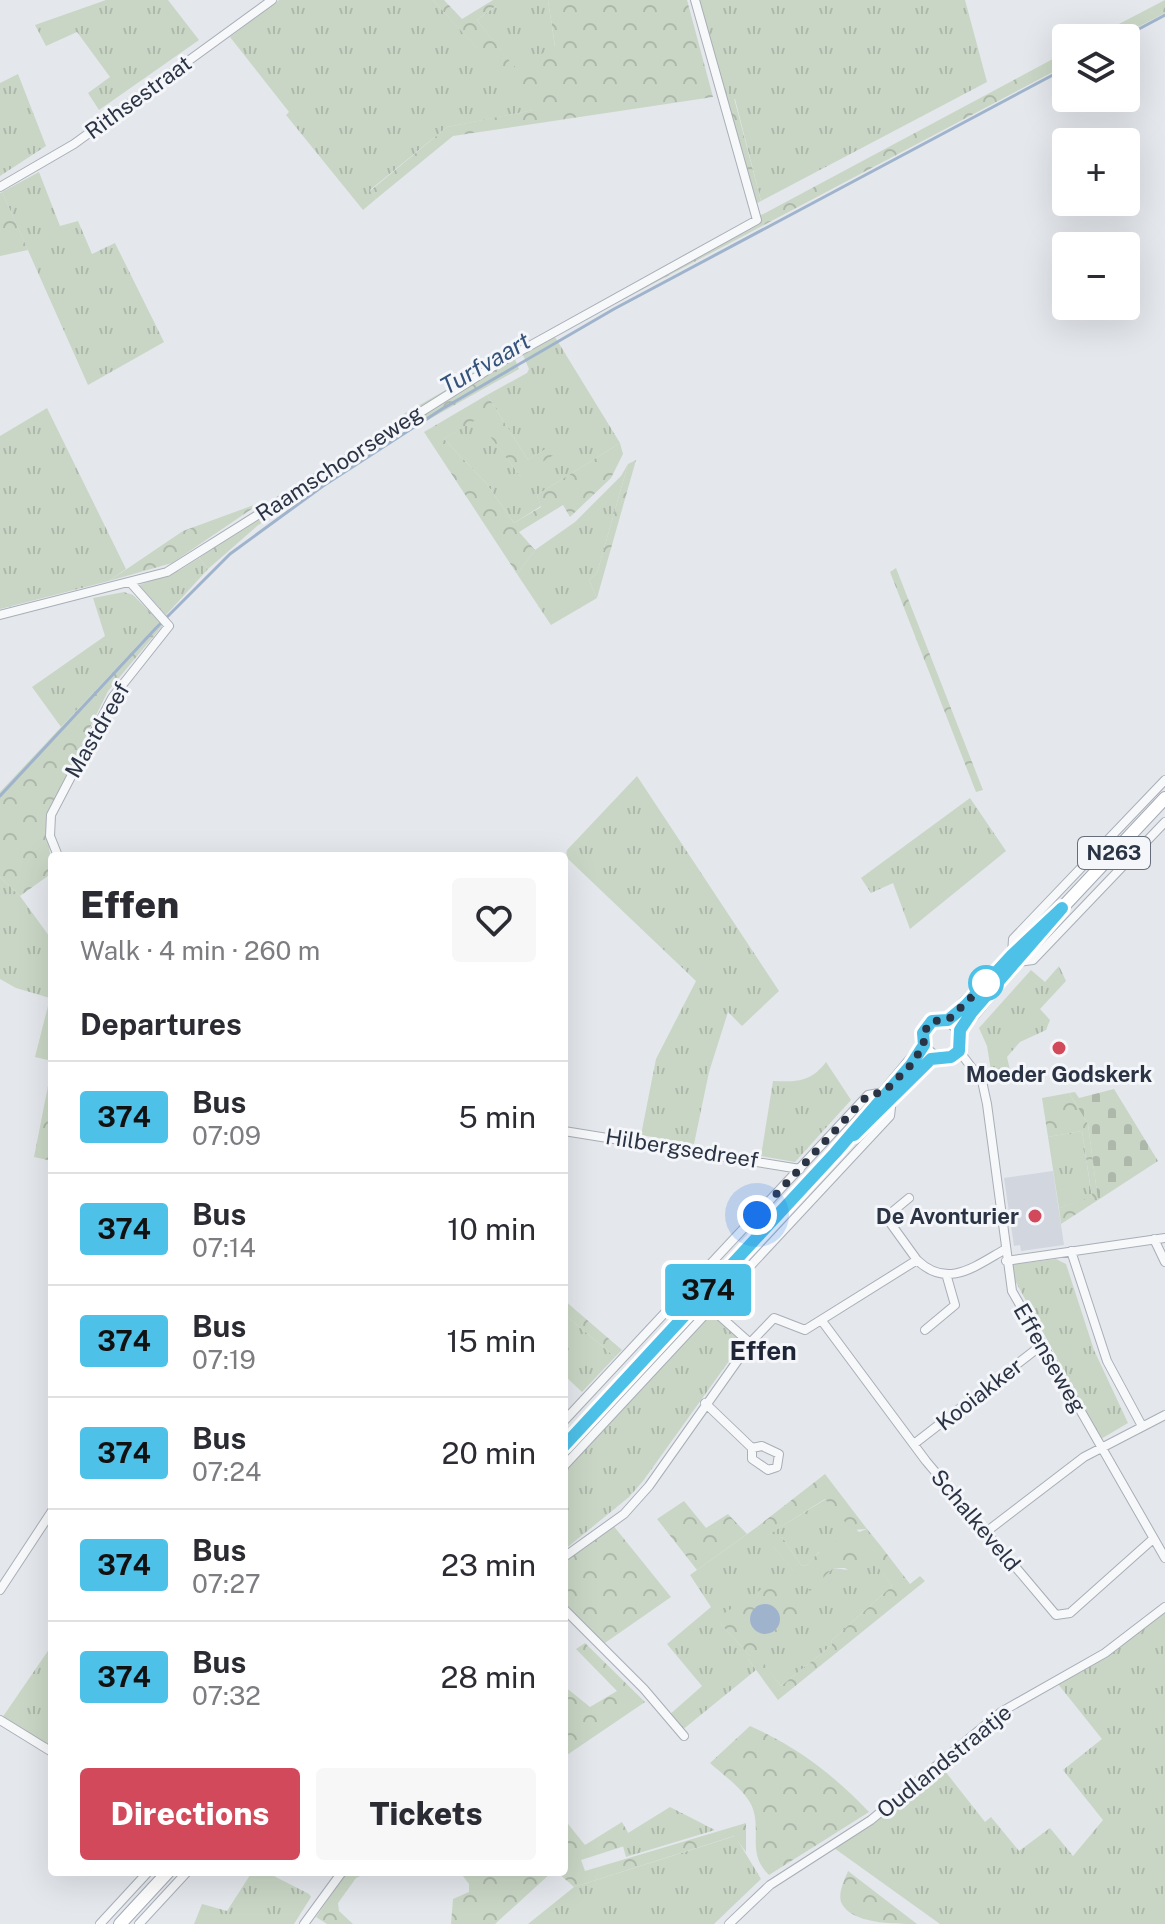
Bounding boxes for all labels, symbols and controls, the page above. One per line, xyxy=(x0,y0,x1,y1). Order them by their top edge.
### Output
map controls xyxy=(1052,24,1140,320)
button: layers xyxy=(1052,24,1140,112)
street label: Rithsestraat xyxy=(80,50,196,144)
button: + xyxy=(1052,128,1140,216)
button: − xyxy=(1052,232,1140,320)
water label: Turfvaart xyxy=(435,326,535,400)
street label: Raamschoorseweg xyxy=(251,399,427,527)
street label: Mastdreef xyxy=(59,678,135,782)
road number: N263 xyxy=(1078,837,1150,869)
button: heart xyxy=(452,878,536,962)
text: Effen xyxy=(80,882,179,927)
text: Walk · 4 min · 260 m xyxy=(80,935,320,966)
unlabelled marker xyxy=(969,966,1003,1000)
text: Departures xyxy=(80,1006,242,1042)
marker: Moeder Godskerk xyxy=(1050,1039,1068,1057)
place label: Moeder Godskerk xyxy=(966,1061,1152,1087)
text: Bus xyxy=(192,1084,246,1120)
text: 5 min xyxy=(459,1099,536,1135)
text: 374 xyxy=(97,1100,151,1133)
text: 07:09 xyxy=(192,1120,261,1151)
street label: Hilbergsedreef xyxy=(604,1123,761,1173)
your location xyxy=(737,1195,777,1235)
text: Bus xyxy=(192,1196,246,1232)
place label: De Avonturier xyxy=(876,1203,1019,1229)
marker: De Avonturier xyxy=(1026,1207,1044,1225)
text: 10 min xyxy=(447,1211,536,1247)
text: 374 xyxy=(97,1212,151,1245)
text: 07:14 xyxy=(192,1232,256,1263)
line badge: 374 xyxy=(662,1264,754,1316)
text: 374 xyxy=(681,1273,735,1306)
street label: Effenseweg xyxy=(1008,1299,1092,1417)
text: Bus xyxy=(192,1308,246,1344)
text: 15 min xyxy=(446,1323,536,1359)
text: 374 xyxy=(97,1324,151,1357)
district label: Effen xyxy=(729,1335,797,1366)
text: 07:19 xyxy=(192,1344,256,1375)
street label: Kooiakker xyxy=(931,1352,1027,1436)
text: Bus xyxy=(192,1420,246,1456)
text: 20 min xyxy=(442,1435,536,1471)
text: 374 xyxy=(97,1436,151,1469)
text: 07:24 xyxy=(192,1456,261,1487)
street label: Schalkeveld xyxy=(926,1464,1026,1576)
text: Bus xyxy=(192,1532,246,1568)
text: 23 min xyxy=(441,1547,536,1583)
text: 374 xyxy=(97,1548,151,1581)
text: 07:27 xyxy=(192,1568,261,1599)
text: Bus xyxy=(192,1644,246,1680)
text: 28 min xyxy=(441,1659,536,1695)
text: 374 xyxy=(97,1660,151,1693)
text: 07:32 xyxy=(192,1680,261,1711)
street label: Oudlandstraatje xyxy=(872,1699,1016,1823)
button: Directions xyxy=(80,1768,300,1860)
button: Tickets xyxy=(316,1768,536,1860)

